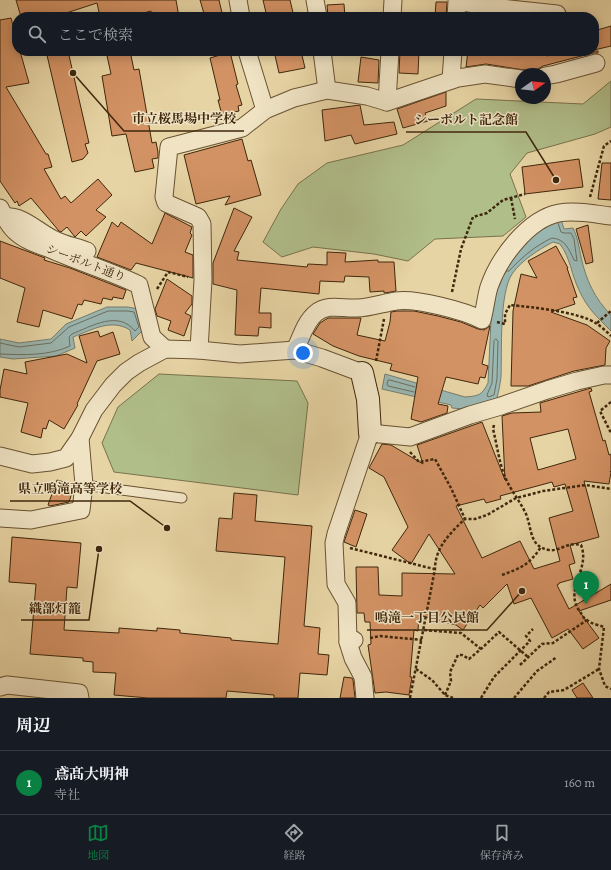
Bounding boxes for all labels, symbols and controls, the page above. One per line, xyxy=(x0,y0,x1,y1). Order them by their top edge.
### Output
search box xyxy=(12,12,599,56)
icon: search xyxy=(26,23,48,45)
text: ここで検索 xyxy=(58,25,133,45)
north arrow xyxy=(515,68,551,104)
callout: 市立桜馬場中学校 xyxy=(124,106,244,131)
callout: シーボルト記念館 xyxy=(406,107,526,132)
text: 市立桜馬場中学校 xyxy=(132,110,237,127)
text: シーボルト記念館 xyxy=(414,111,518,128)
street label: シーボルト通り xyxy=(44,240,128,286)
your location xyxy=(293,343,313,363)
callout: 県立鳴滝高等学校 xyxy=(10,476,130,501)
text: 県立鳴滝高等学校 xyxy=(18,480,123,497)
pin: 1 xyxy=(573,571,599,604)
callout: 織部灯籠 xyxy=(21,595,89,620)
text: 織部灯籠 xyxy=(29,600,81,617)
callout: 鳴滝一丁目公民館 xyxy=(367,605,487,630)
text: 鳴滝一丁目公民館 xyxy=(375,609,479,626)
text: 周辺 xyxy=(16,714,50,737)
text: 鳶髙大明神 xyxy=(54,764,129,784)
text: 1 xyxy=(27,774,31,791)
text: 160 m xyxy=(564,774,595,791)
text: 寺社 xyxy=(54,786,80,803)
tab: 地図 xyxy=(87,822,109,863)
tab: 経路 xyxy=(283,822,305,863)
tab: 保存済み xyxy=(480,822,524,863)

